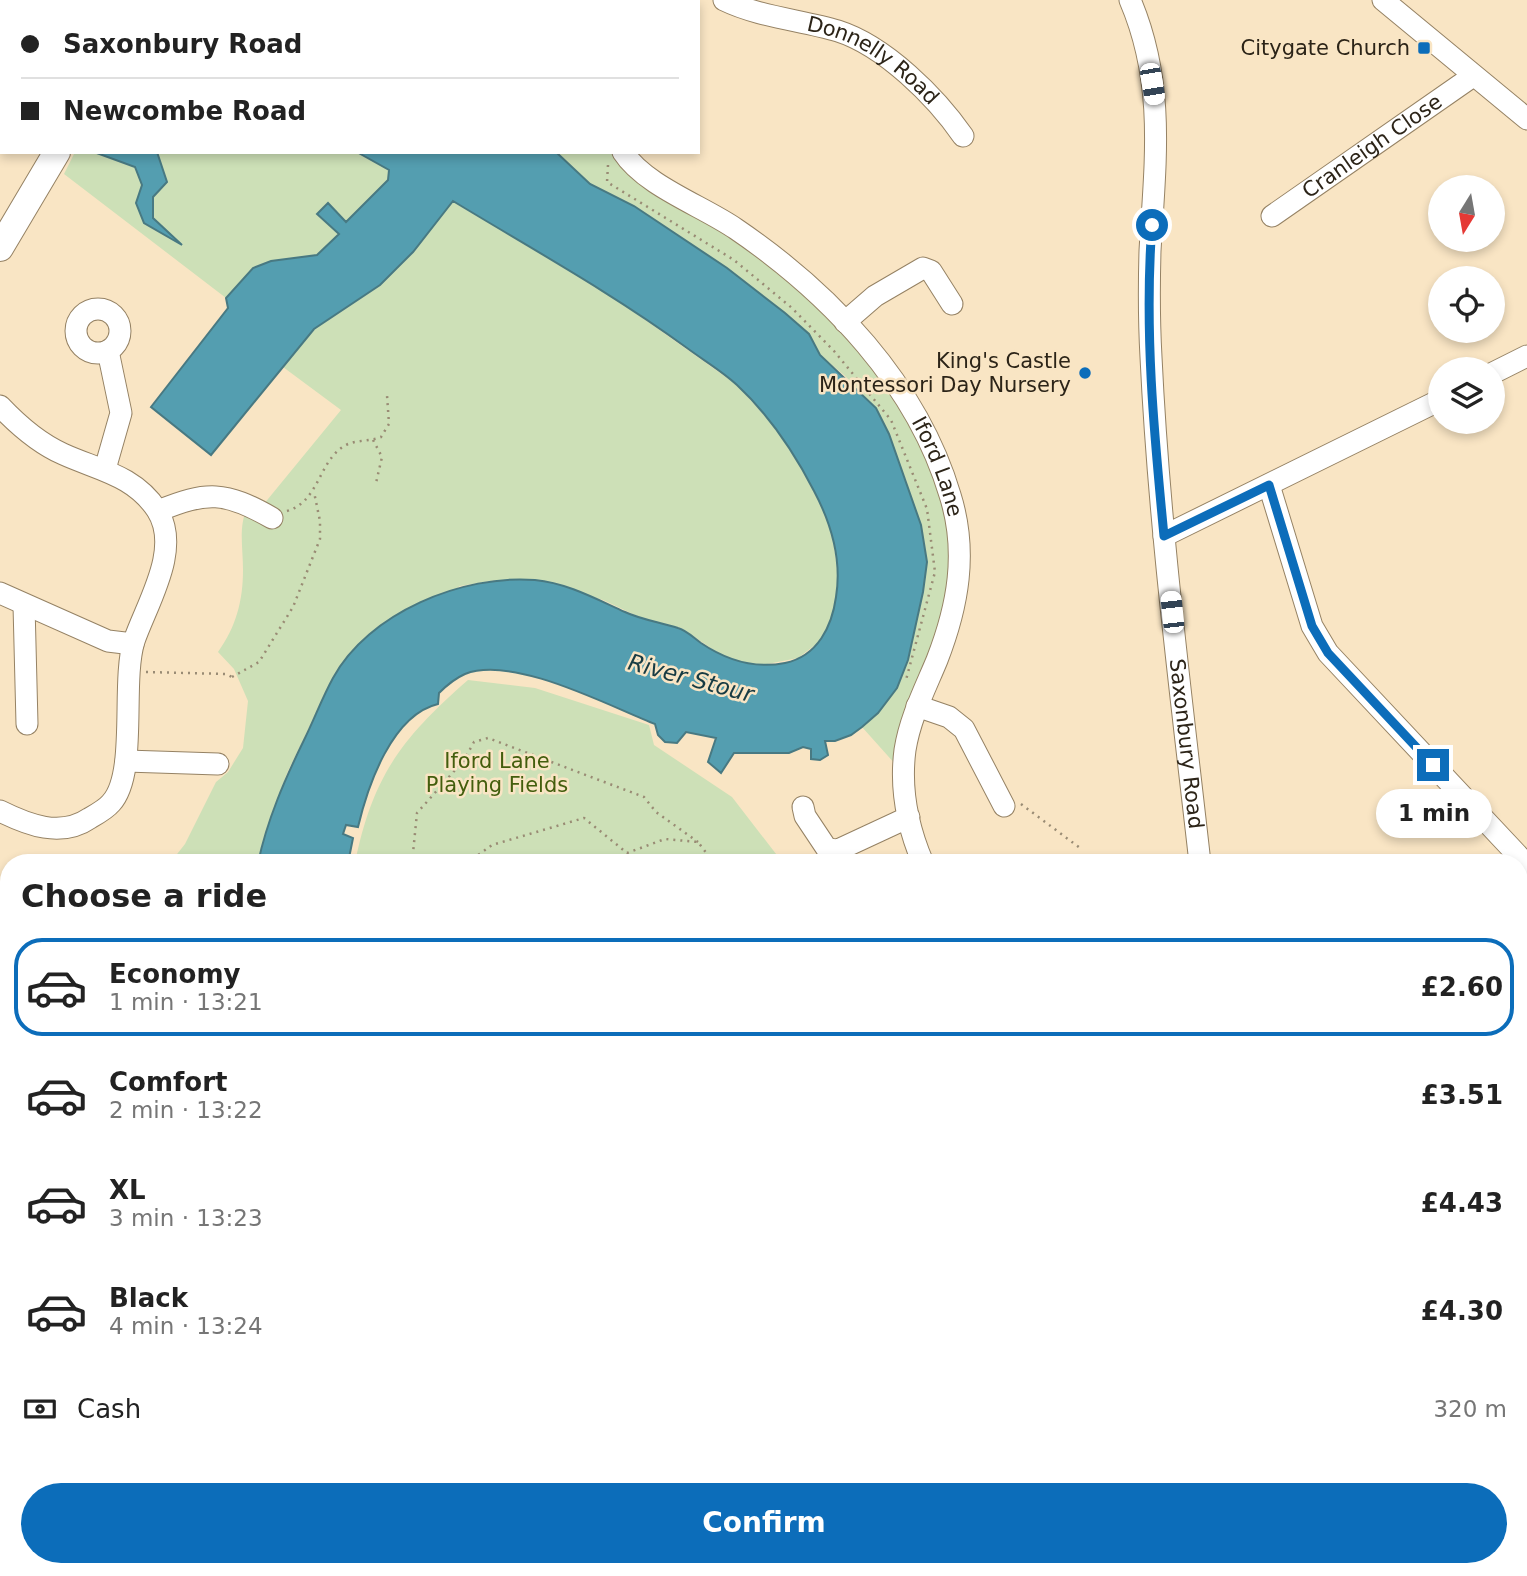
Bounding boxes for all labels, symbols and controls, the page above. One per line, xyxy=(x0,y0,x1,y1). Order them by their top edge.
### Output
street label: Donnelly Road xyxy=(805,12,944,109)
text: Saxonbury Road xyxy=(63,29,302,59)
place label: Citygate Church xyxy=(1241,36,1410,60)
marker: Citygate Church xyxy=(1416,40,1432,56)
car xyxy=(1139,61,1166,107)
street label: Cranleigh Close xyxy=(1298,89,1447,203)
text: Newcombe Road xyxy=(63,96,306,126)
north arrow xyxy=(1428,175,1505,252)
map controls xyxy=(1428,175,1505,434)
route start xyxy=(1136,209,1168,241)
button: locate xyxy=(1428,266,1505,343)
place label: King's Castle Montessori Day Nursery xyxy=(819,349,1071,397)
button: layers xyxy=(1428,357,1505,434)
marker: King's Castle Montessori Day Nursery xyxy=(1077,365,1093,381)
street label: Iford Lane xyxy=(907,412,967,519)
car xyxy=(1160,590,1185,634)
water label: River Stour xyxy=(626,649,758,708)
street label: Saxonbury Road xyxy=(1165,657,1208,830)
park label: Iford Lane Playing Fields xyxy=(426,749,568,797)
route end xyxy=(1417,749,1449,781)
callout: 1 min xyxy=(1375,790,1491,838)
text: 1 min xyxy=(1398,800,1470,826)
text: Choose a ride xyxy=(21,877,267,915)
icon: car xyxy=(25,956,88,1019)
text: Economy xyxy=(109,959,240,989)
text: £2.60 xyxy=(1421,972,1503,1002)
text: 1 min · 13:21 xyxy=(109,989,263,1015)
icon: car xyxy=(25,1064,88,1127)
text: Comfort xyxy=(109,1067,227,1097)
text: £3.51 xyxy=(1421,1080,1503,1110)
text: 2 min · 13:22 xyxy=(109,1097,263,1123)
icon: car xyxy=(25,1172,88,1235)
text: XL xyxy=(109,1175,146,1205)
text: £4.43 xyxy=(1421,1188,1503,1218)
text: 3 min · 13:23 xyxy=(109,1205,263,1231)
icon: car xyxy=(25,1280,88,1343)
text: Black xyxy=(109,1283,188,1313)
text: £4.30 xyxy=(1421,1296,1503,1326)
text: 4 min · 13:24 xyxy=(109,1313,263,1339)
icon: cash xyxy=(21,1390,59,1428)
text: Cash xyxy=(77,1394,141,1424)
text: 320 m xyxy=(1433,1396,1507,1422)
button: Confirm xyxy=(21,1483,1507,1563)

